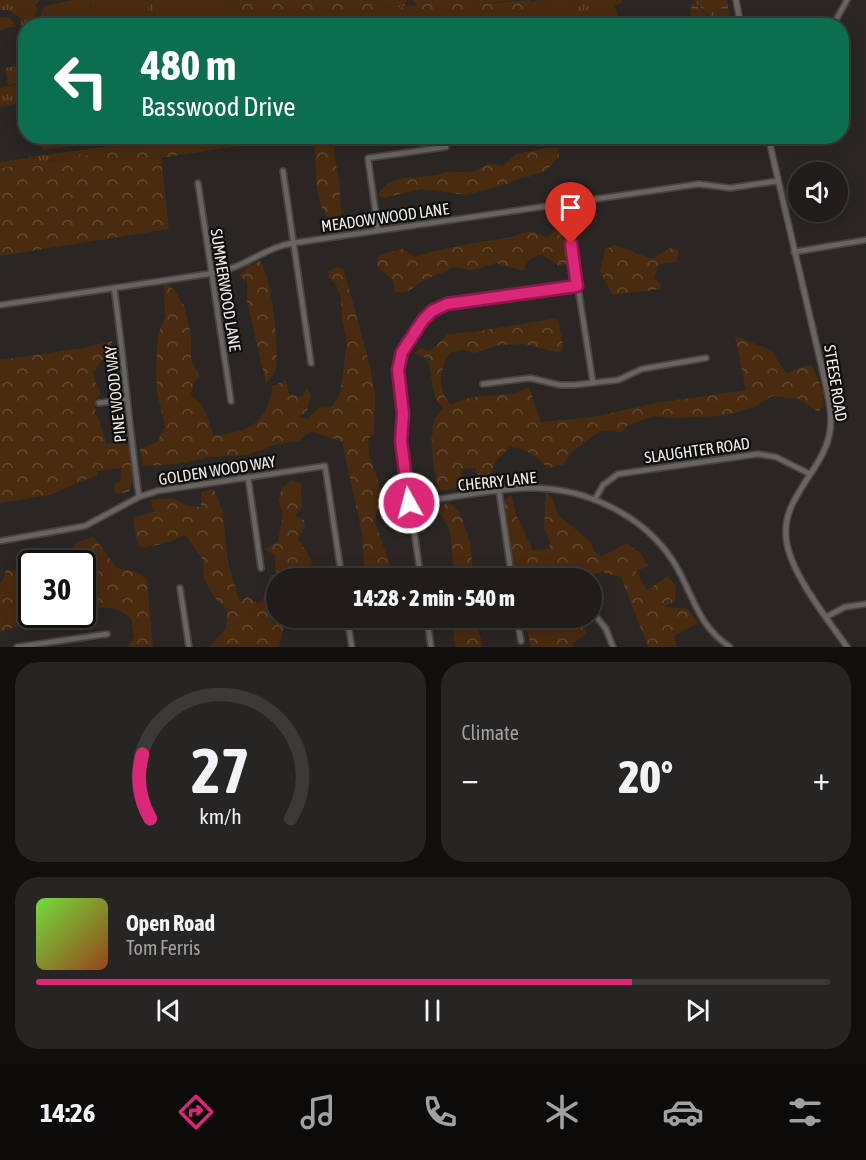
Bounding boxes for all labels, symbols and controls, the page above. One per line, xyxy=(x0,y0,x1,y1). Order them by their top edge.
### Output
text: 480 m xyxy=(141,41,236,89)
icon: left xyxy=(42,42,120,120)
text: Basswood Drive xyxy=(141,91,296,122)
map controls xyxy=(788,162,848,222)
button: sound xyxy=(788,162,848,222)
pin xyxy=(545,182,596,244)
icon: arrive xyxy=(554,191,587,224)
street label: MEADOW WOOD LANE xyxy=(320,199,450,235)
street label: SUMMERWOOD LANE xyxy=(207,227,245,353)
street label: PINE WOOD WAY xyxy=(101,344,129,443)
street label: STEESE ROAD xyxy=(821,344,851,423)
street label: SLAUGHTER ROAD xyxy=(643,434,751,466)
street label: GOLDEN WOOD WAY xyxy=(157,452,278,488)
street label: CHERRY LANE xyxy=(457,468,537,494)
position arrow xyxy=(377,471,441,535)
speed limit sign: 30 xyxy=(18,550,96,628)
text: 14:28 · 2 min · 540 m xyxy=(353,585,515,611)
text: Climate xyxy=(462,721,519,744)
text: 27 xyxy=(191,735,250,806)
text: 20° xyxy=(618,751,673,803)
text: − xyxy=(462,759,479,797)
text: + xyxy=(813,759,830,797)
text: km/h xyxy=(199,804,242,829)
text: Open Road xyxy=(126,910,215,936)
text: Tom Ferris xyxy=(126,936,200,959)
icon: previous xyxy=(152,994,185,1027)
icon: pause xyxy=(416,994,449,1027)
icon: next xyxy=(681,994,714,1027)
icon: directions xyxy=(175,1091,217,1133)
icon: music xyxy=(297,1091,339,1133)
icon: phone xyxy=(419,1091,461,1133)
icon: climate xyxy=(541,1091,583,1133)
icon: car xyxy=(662,1091,704,1133)
icon: filters xyxy=(784,1091,826,1133)
text: 14:26 xyxy=(40,1097,95,1128)

